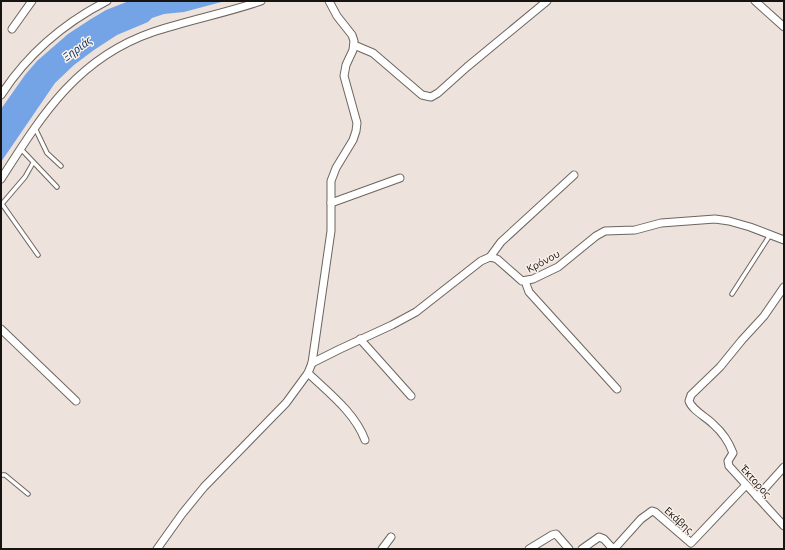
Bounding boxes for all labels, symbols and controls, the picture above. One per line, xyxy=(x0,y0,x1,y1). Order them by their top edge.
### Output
water label: Ξηριάς xyxy=(59,31,95,65)
street label: Κρόνου xyxy=(524,246,562,276)
street label: Έκτορος xyxy=(737,461,774,500)
street label: Εκάβης xyxy=(662,503,696,537)

